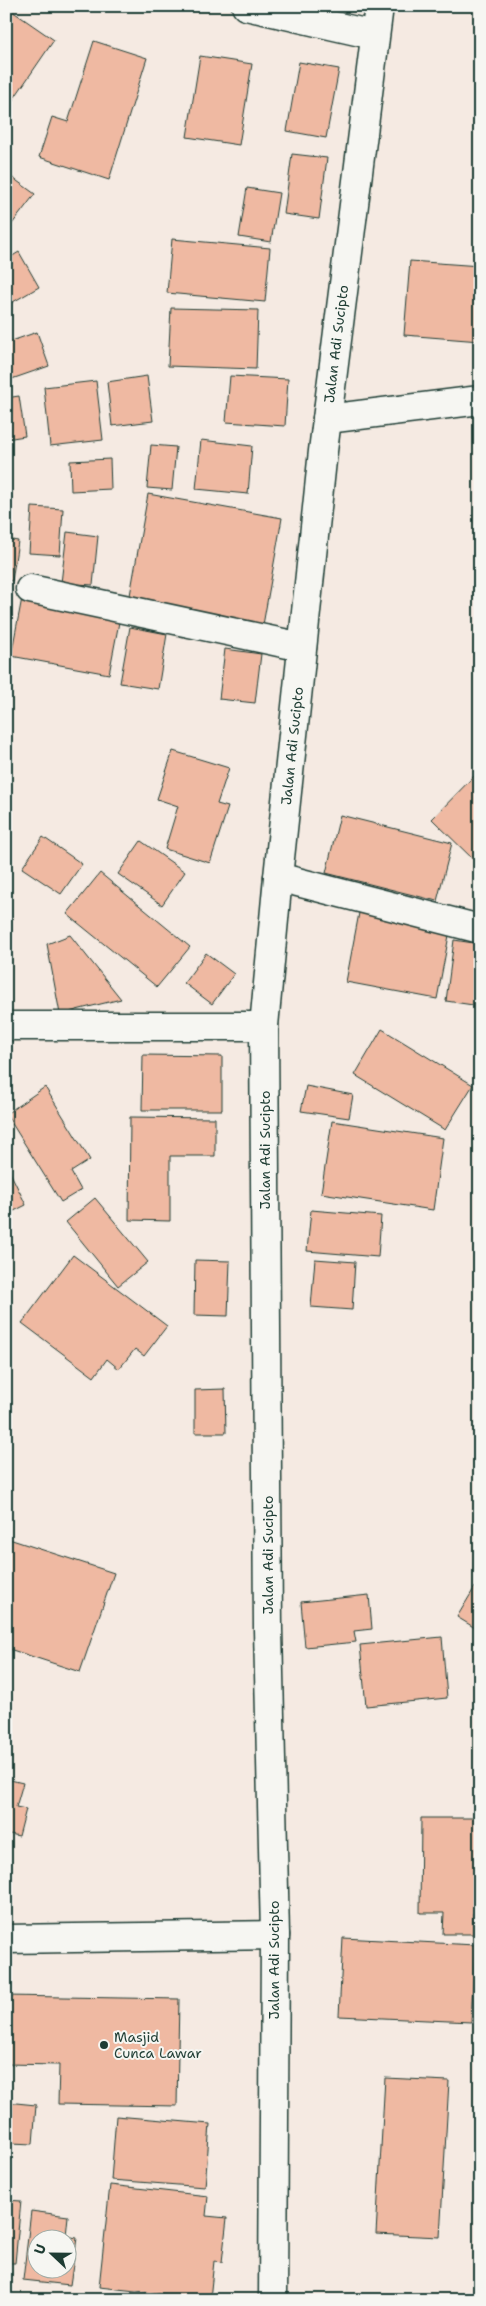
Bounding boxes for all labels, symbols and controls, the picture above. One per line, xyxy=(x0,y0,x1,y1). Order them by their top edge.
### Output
street label: Jalan Adi Sucipto xyxy=(320,284,352,404)
street label: Jalan Adi Sucipto xyxy=(277,686,307,806)
street label: Jalan Adi Sucipto xyxy=(256,1091,274,1209)
street label: Jalan Adi Sucipto xyxy=(259,1496,277,1614)
street label: Jalan Adi Sucipto xyxy=(265,1901,283,2019)
place label: Masjid Cunca Lawar xyxy=(114,2028,202,2062)
marker: Masjid Cunca Lawar xyxy=(98,2039,110,2051)
north arrow xyxy=(28,2228,78,2278)
text: U xyxy=(30,2241,50,2257)

